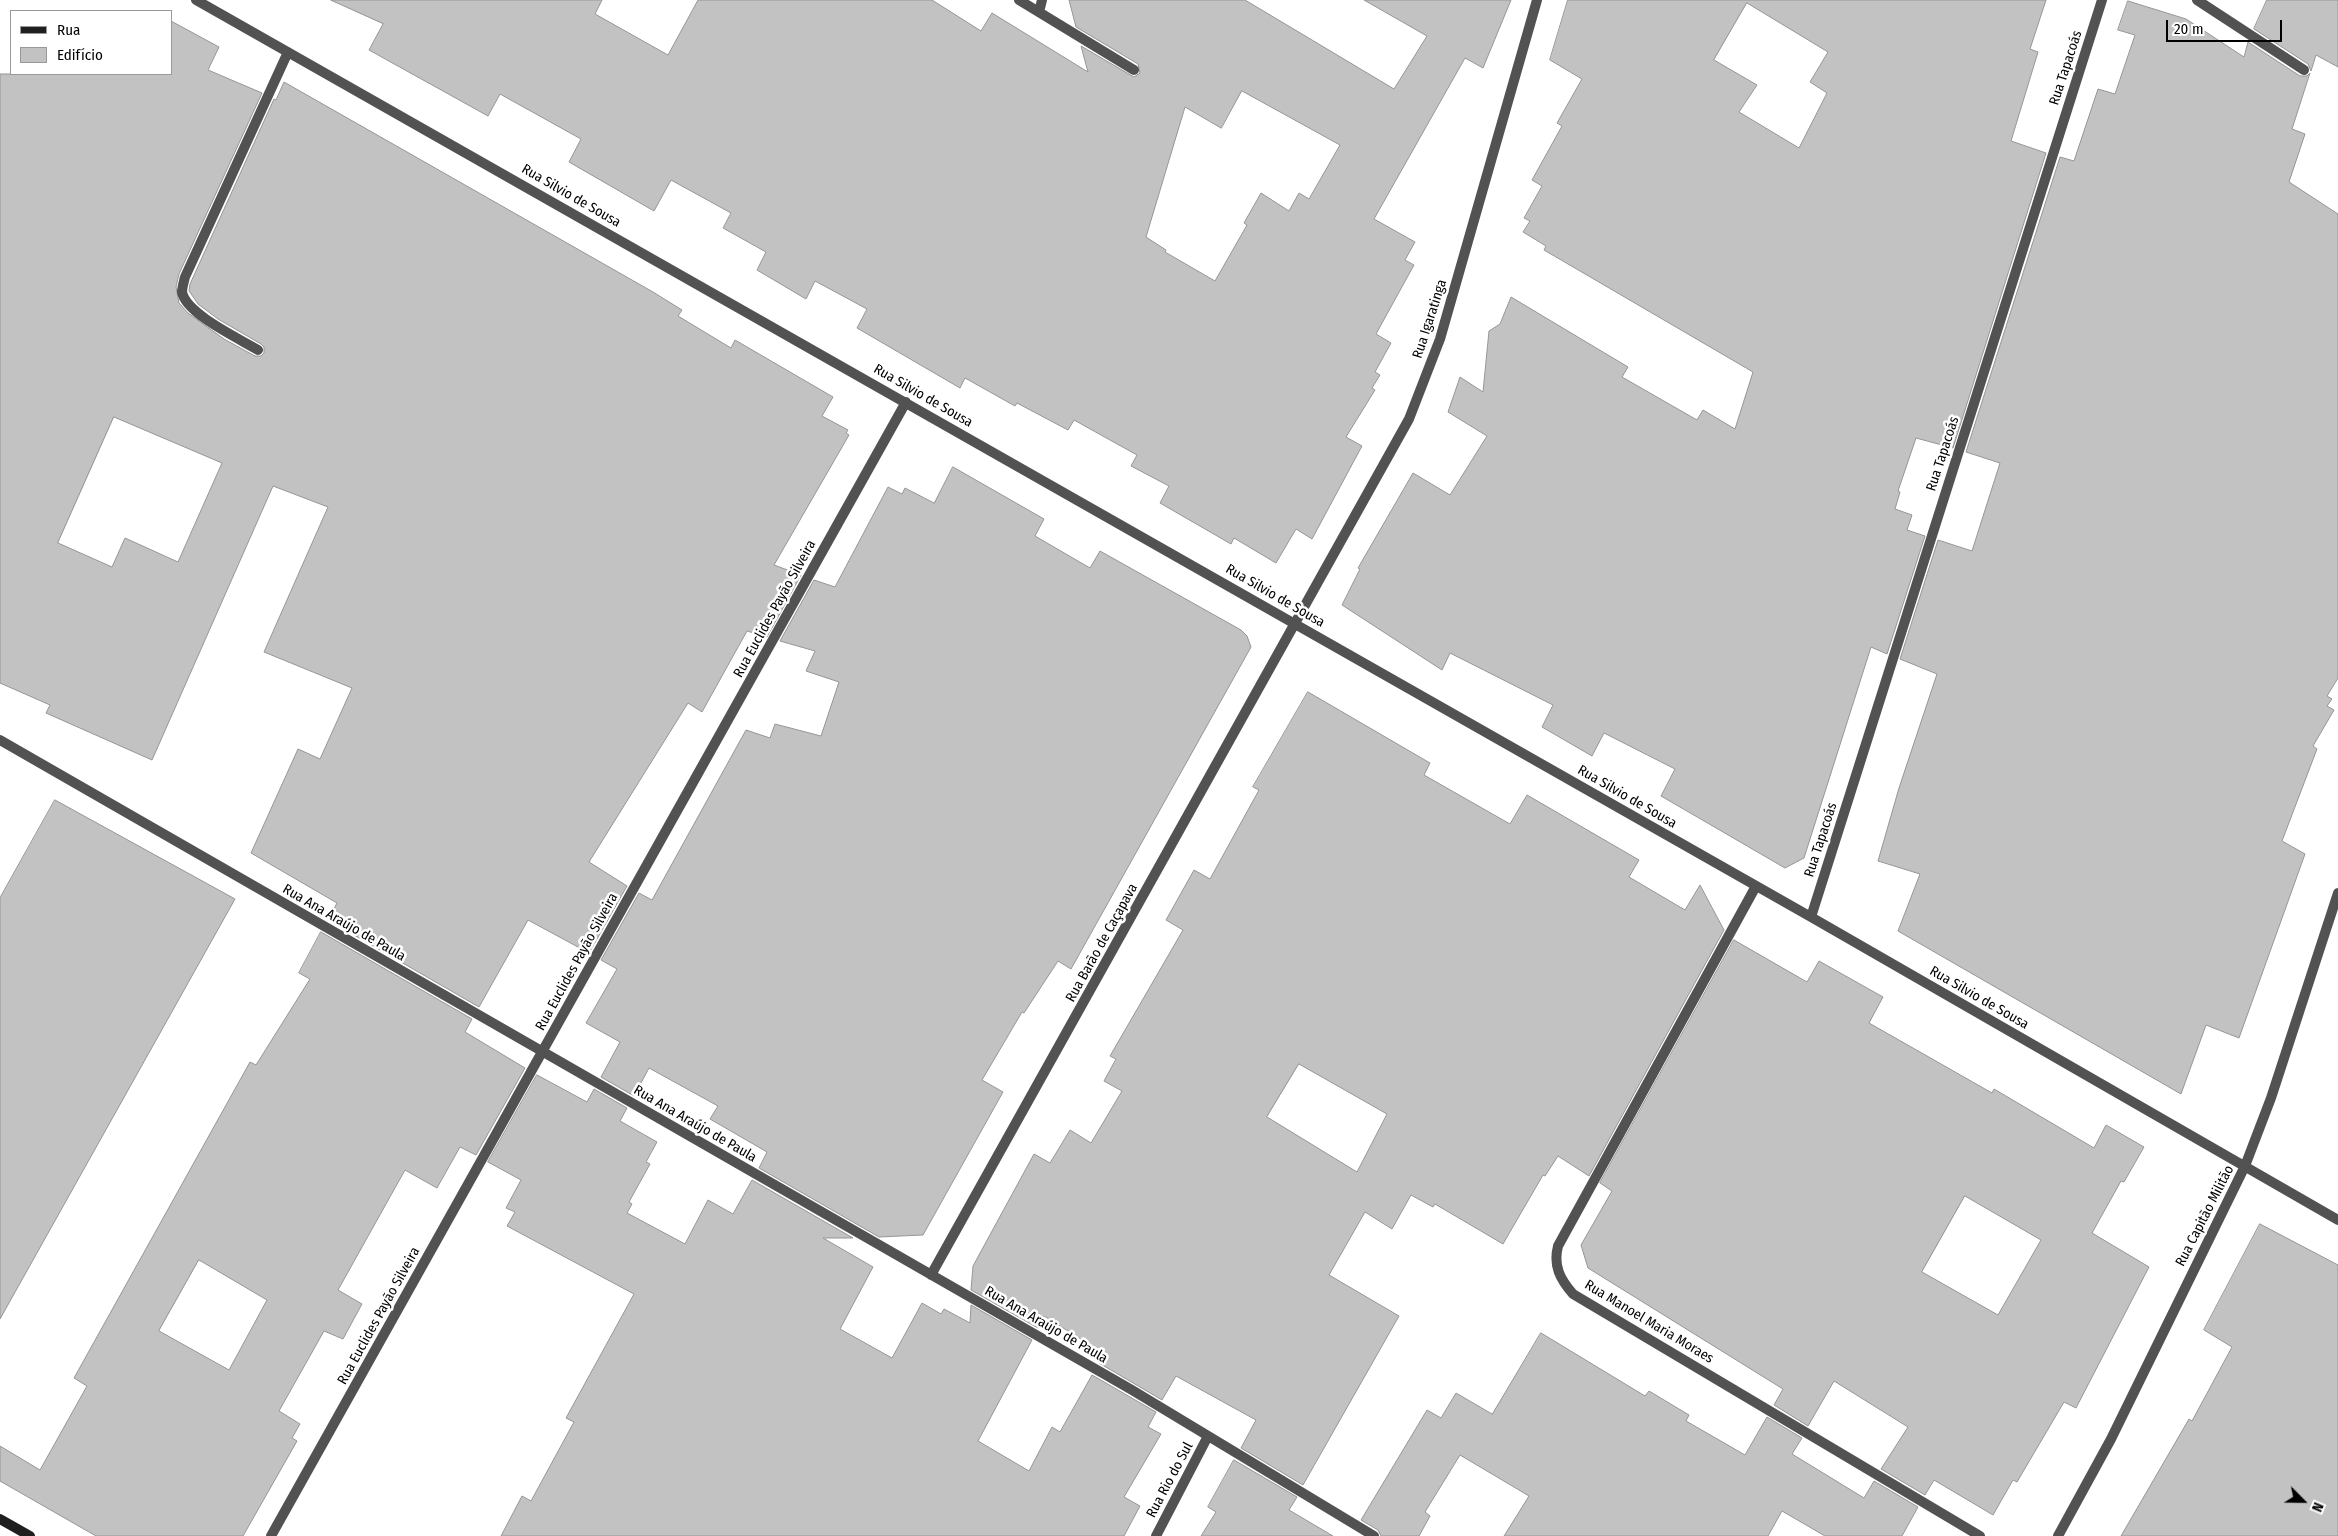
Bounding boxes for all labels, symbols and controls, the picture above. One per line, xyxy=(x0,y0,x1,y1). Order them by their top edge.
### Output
legend xyxy=(10,10,172,75)
scale bar xyxy=(2168,10,2284,42)
text: 20 m xyxy=(2174,20,2204,38)
text: Rua xyxy=(57,21,80,39)
street label: Rua Tapacoás xyxy=(2046,28,2086,108)
text: Edifício xyxy=(57,46,103,64)
street label: Rua Silvio de Sousa xyxy=(518,161,624,231)
street label: Rua Igaratinga xyxy=(1409,277,1451,361)
street label: Rua Silvio de Sousa xyxy=(870,361,976,431)
street label: Rua Tapacoás xyxy=(1923,414,1963,494)
street label: Rua Euclides Payão Silveira xyxy=(730,537,820,681)
street label: Rua Silvio de Sousa xyxy=(1222,561,1328,631)
street label: Rua Silvio de Sousa xyxy=(1574,762,1680,832)
street label: Rua Tapacoás xyxy=(1801,800,1841,880)
street label: Rua Ana Araújo de Paula xyxy=(280,881,408,965)
street label: Rua Barão de Caçapava xyxy=(1062,881,1142,1005)
street label: Rua Euclides Payão Silveira xyxy=(532,890,622,1034)
street label: Rua Silvio de Sousa xyxy=(1926,963,2032,1033)
street label: Rua Ana Araújo de Paula xyxy=(631,1082,759,1166)
street label: Rua Capitão Militão xyxy=(2172,1163,2238,1269)
street label: Rua Euclides Payão Silveira xyxy=(334,1244,424,1388)
street label: Rua Manoel Maria Moraes xyxy=(1581,1277,1717,1367)
street label: Rua Ana Araújo de Paula xyxy=(982,1283,1110,1367)
street label: Rua Rio do Sul xyxy=(1143,1439,1197,1521)
north arrow xyxy=(2278,1476,2328,1526)
text: N xyxy=(2308,1500,2327,1514)

